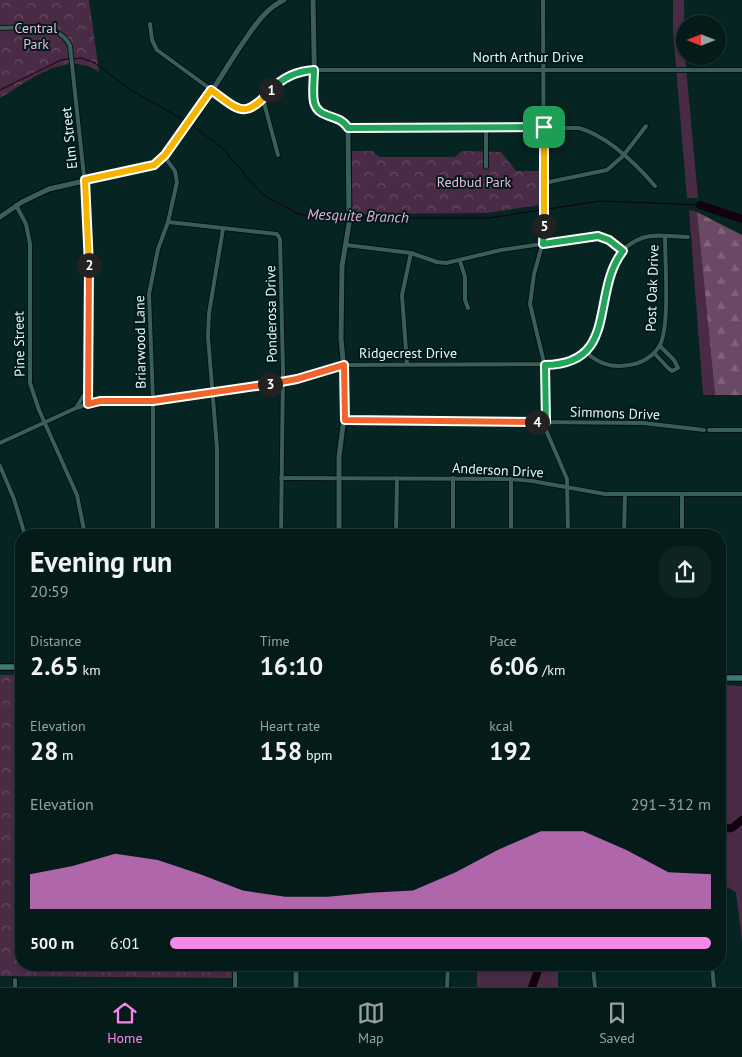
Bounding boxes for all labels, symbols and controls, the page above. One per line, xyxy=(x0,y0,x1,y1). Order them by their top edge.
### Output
north arrow xyxy=(676,15,726,65)
map controls xyxy=(676,15,726,65)
park label: Central Park xyxy=(15,19,57,53)
street label: North Arthur Drive xyxy=(473,48,584,66)
pin: 1 xyxy=(258,78,284,102)
text: 1 xyxy=(268,81,275,99)
street label: Elm Street xyxy=(57,106,81,170)
pin xyxy=(523,106,565,148)
icon: arrive xyxy=(530,113,558,141)
park label: Redbud Park xyxy=(437,173,511,191)
water label: Mesquite Branch xyxy=(307,204,409,227)
pin: 5 xyxy=(532,214,556,238)
text: 5 xyxy=(541,217,548,235)
street label: Post Oak Drive xyxy=(641,244,663,332)
pin: 2 xyxy=(76,252,102,278)
text: 2 xyxy=(86,256,93,274)
street label: Ponderosa Drive xyxy=(261,265,281,363)
street label: Briarwood Lane xyxy=(130,295,150,389)
street label: Pine Street xyxy=(9,311,29,377)
street label: Ridgecrest Drive xyxy=(359,344,457,362)
pin: 3 xyxy=(258,372,282,396)
text: 3 xyxy=(267,375,274,393)
street label: Simmons Drive xyxy=(570,402,660,424)
pin: 4 xyxy=(524,410,550,434)
text: 4 xyxy=(534,413,541,431)
street label: Anderson Drive xyxy=(452,459,544,481)
text: Evening run xyxy=(30,543,172,580)
button: share xyxy=(659,546,711,598)
text: 20:59 xyxy=(30,581,68,601)
text: Distance xyxy=(30,632,81,650)
text: Time xyxy=(260,632,290,650)
text: Pace xyxy=(489,632,517,650)
text: 2.65 xyxy=(30,650,79,682)
text: 16:10 xyxy=(260,650,323,682)
text: 6:06 xyxy=(489,650,539,682)
text: km xyxy=(79,661,101,679)
text: /km xyxy=(539,661,565,679)
text: Elevation xyxy=(30,717,86,735)
text: Heart rate xyxy=(260,717,320,735)
text: kcal xyxy=(489,717,513,735)
text: 28 xyxy=(30,735,58,767)
text: 158 xyxy=(260,735,302,767)
text: 192 xyxy=(489,735,532,767)
text: m xyxy=(58,746,73,764)
text: bpm xyxy=(302,746,332,764)
text: Elevation xyxy=(30,794,94,814)
text: 291–312 m xyxy=(631,794,711,814)
text: 500 m xyxy=(30,933,74,953)
text: 6:01 xyxy=(110,933,140,953)
tab: Home xyxy=(107,999,143,1047)
tab: Map xyxy=(357,999,385,1047)
tab: Saved xyxy=(599,999,635,1047)

